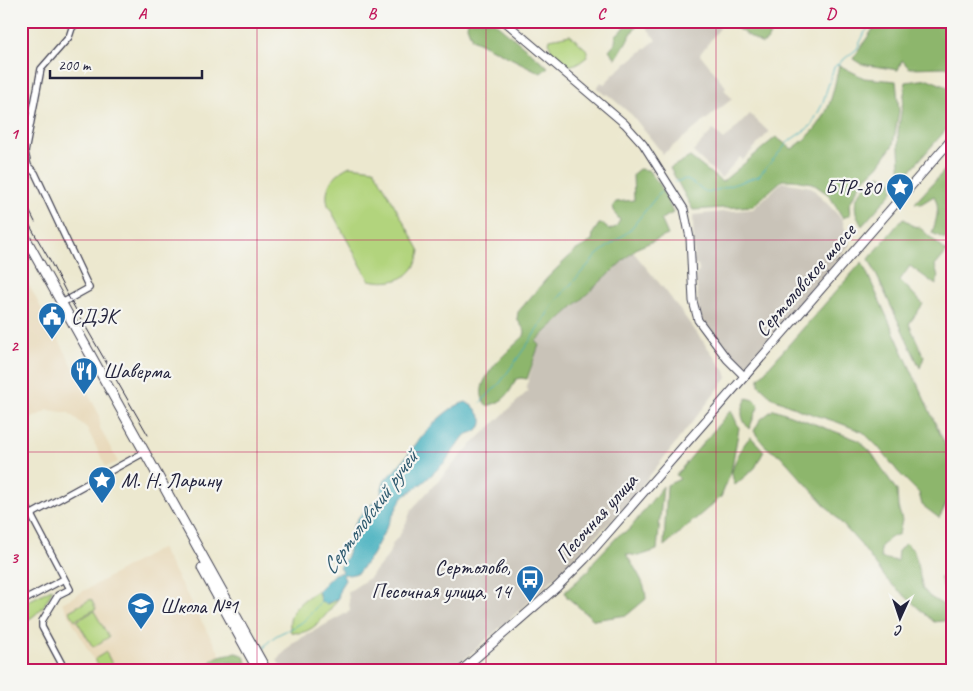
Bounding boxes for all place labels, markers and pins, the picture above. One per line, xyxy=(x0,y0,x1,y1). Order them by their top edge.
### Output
place icon: БТР-80 xyxy=(885,172,915,211)
place label: БТР-80 xyxy=(825,174,883,200)
public building icon: СДЭК xyxy=(37,301,67,340)
place label: СДЭК xyxy=(71,303,121,329)
restaurant icon: Шаверма xyxy=(69,356,99,395)
place label: Шаверма xyxy=(103,358,172,384)
place icon: М. Н. Ларину xyxy=(87,465,117,504)
place label: М. Н. Ларину xyxy=(121,467,223,493)
place label: Сертолово, Песочная улица, 14 xyxy=(372,554,514,604)
bus stop icon: Сертолово, Песочная улица, 14 xyxy=(515,564,545,603)
school or university icon: Школа №1 xyxy=(126,591,156,630)
place label: Школа №1 xyxy=(160,593,240,619)

